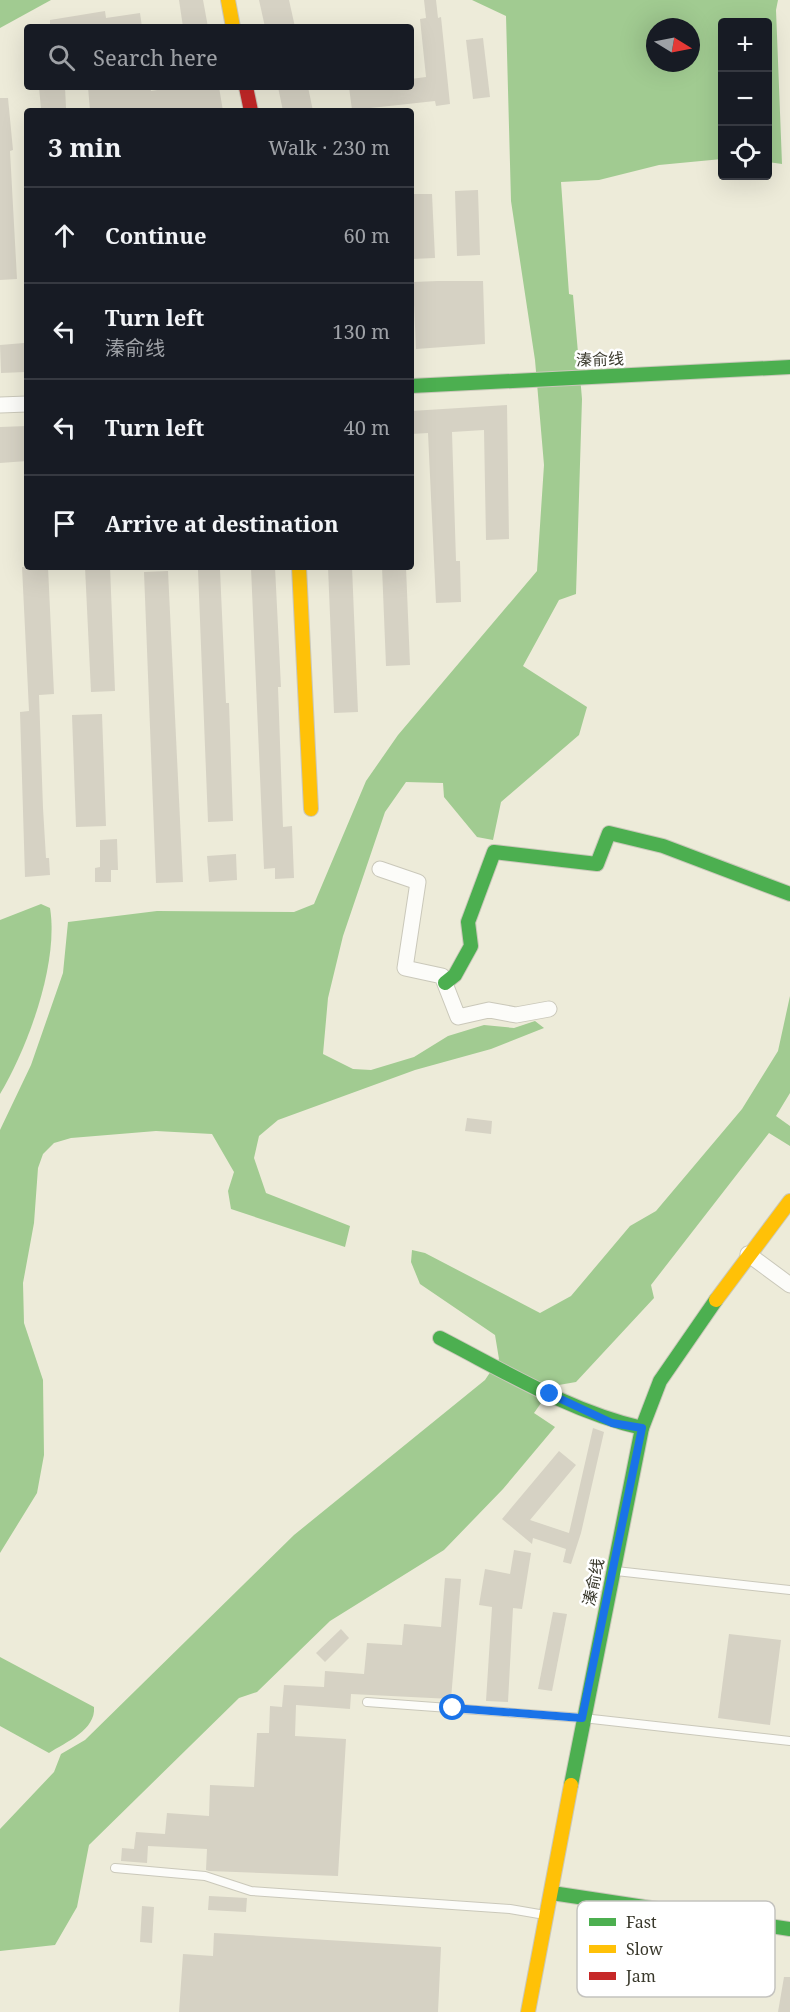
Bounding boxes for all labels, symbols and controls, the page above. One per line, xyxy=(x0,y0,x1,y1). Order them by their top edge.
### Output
north arrow xyxy=(646,18,700,72)
map controls xyxy=(718,18,772,180)
button: + xyxy=(718,18,772,72)
search box xyxy=(24,24,414,90)
icon: search xyxy=(45,41,78,74)
text: Search here xyxy=(93,42,218,72)
button: − xyxy=(718,72,772,126)
button: locate xyxy=(718,126,772,180)
text: 3 min xyxy=(48,129,122,165)
text: Walk · 230 m xyxy=(268,134,390,161)
icon: ahead xyxy=(48,219,81,252)
text: Continue xyxy=(105,220,207,250)
text: 60 m xyxy=(344,222,390,249)
text: Turn left xyxy=(105,302,204,332)
icon: left xyxy=(48,315,81,348)
text: 130 m xyxy=(332,318,390,345)
text: 溱俞线 xyxy=(105,334,165,361)
street label: 溱俞线 xyxy=(576,347,624,371)
icon: left xyxy=(48,411,81,444)
text: Turn left xyxy=(105,412,204,442)
text: 40 m xyxy=(344,414,390,441)
icon: arrive xyxy=(48,507,81,540)
text: Arrive at destination xyxy=(105,508,339,538)
route end xyxy=(536,1380,562,1406)
street label: 溱俞线 xyxy=(577,1556,609,1608)
route start xyxy=(439,1694,465,1720)
legend xyxy=(577,1901,775,1997)
text: Fast xyxy=(626,1911,657,1933)
text: Slow xyxy=(626,1938,663,1960)
text: Jam xyxy=(625,1965,656,1987)

